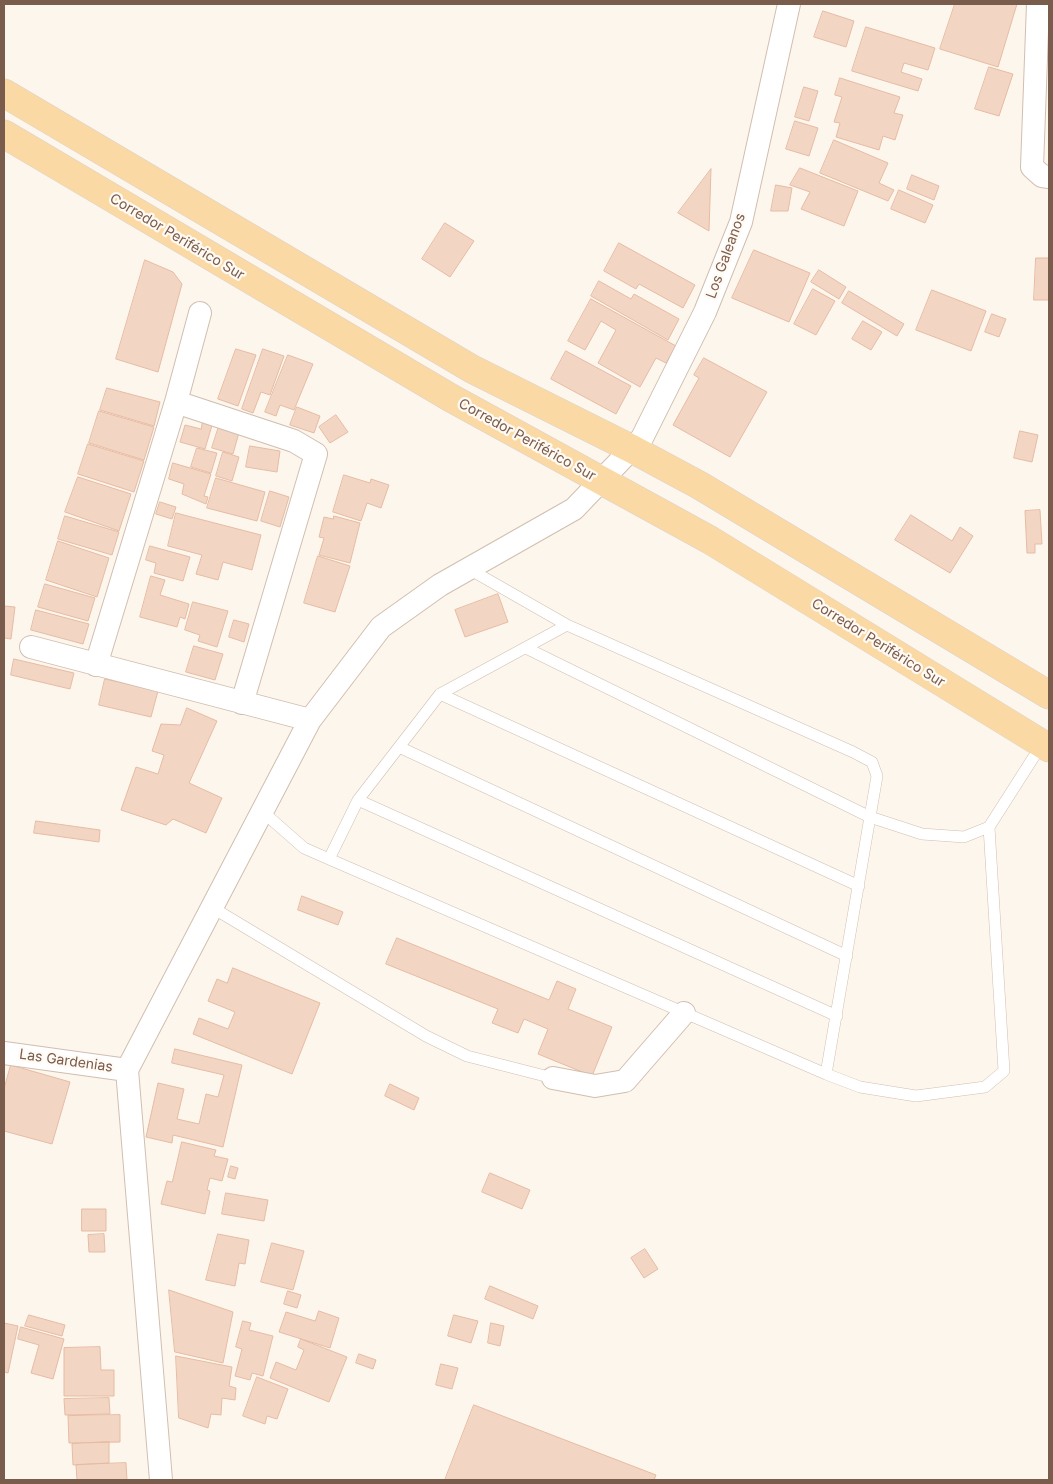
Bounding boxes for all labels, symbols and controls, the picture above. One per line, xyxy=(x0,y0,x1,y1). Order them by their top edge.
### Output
street label: Corredor Periférico Sur xyxy=(107,190,247,284)
street label: Los Galeanos xyxy=(703,211,749,301)
street label: Corredor Periférico Sur xyxy=(456,395,598,485)
street label: Corredor Periférico Sur xyxy=(808,595,948,691)
street label: Las Gardenias xyxy=(18,1046,114,1076)

